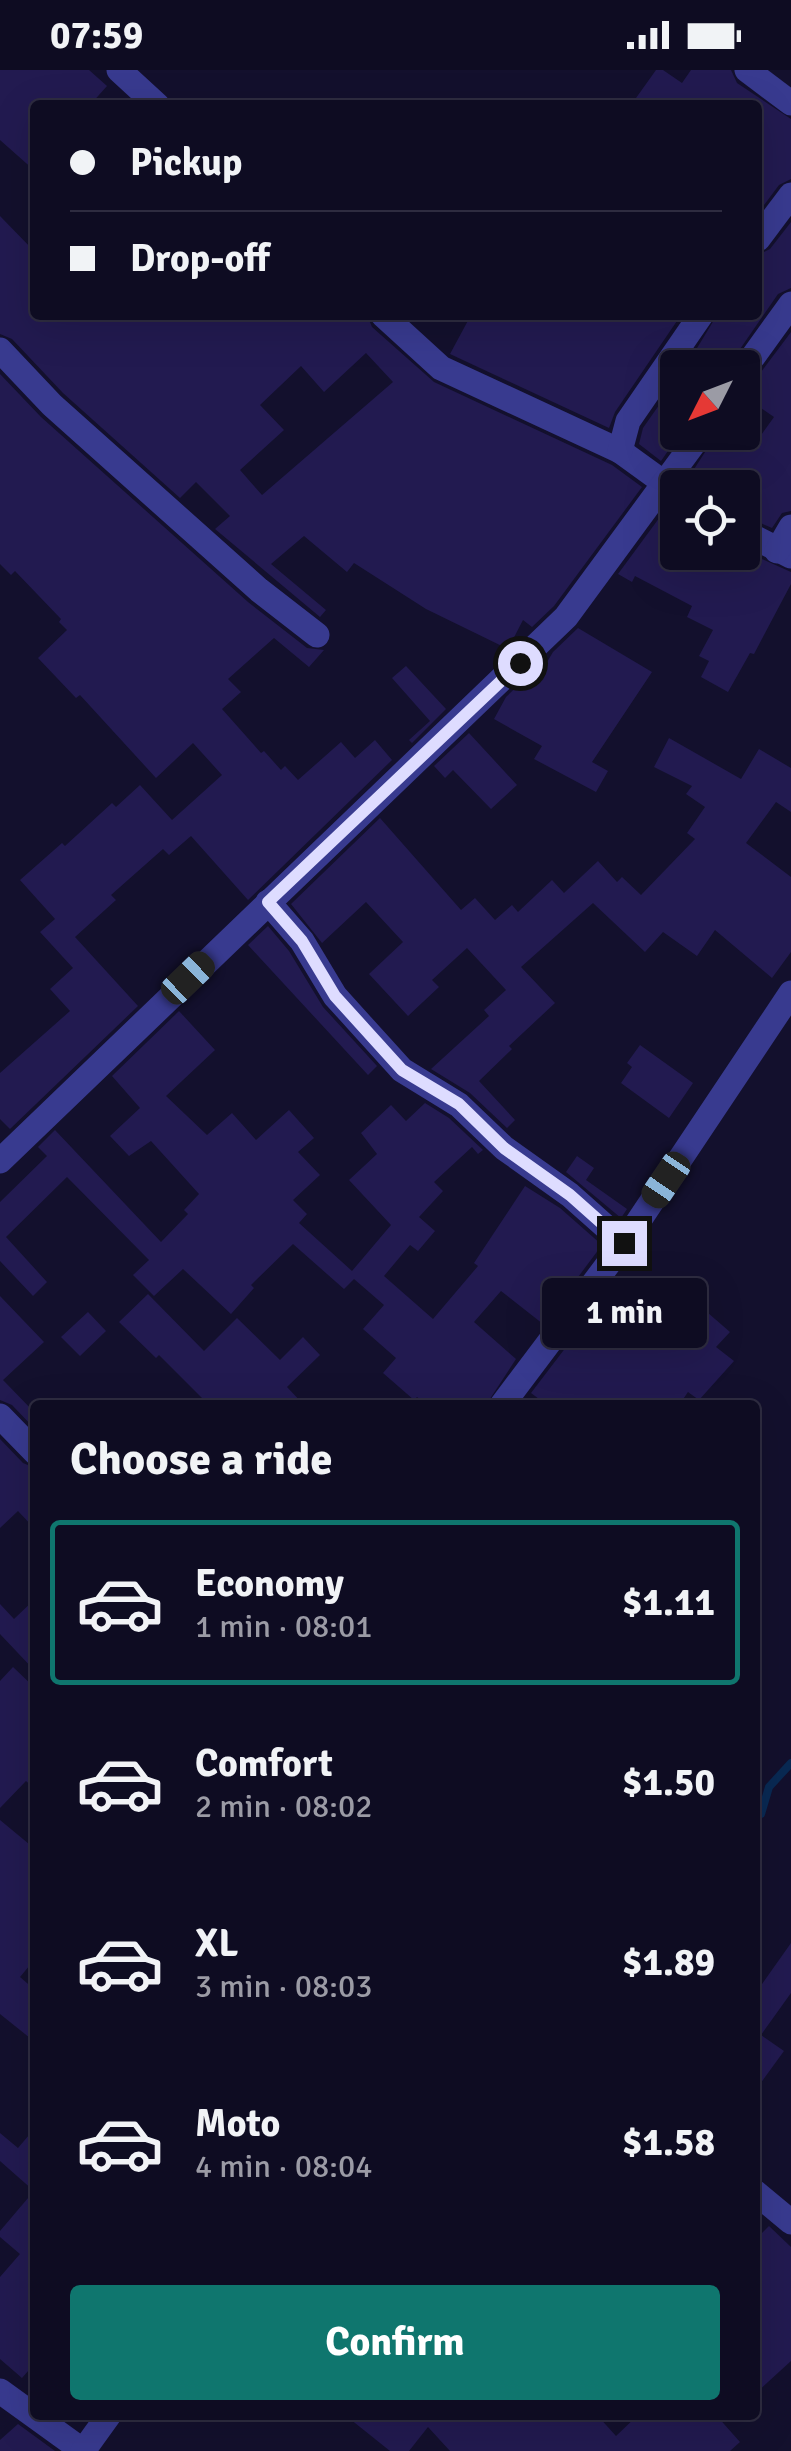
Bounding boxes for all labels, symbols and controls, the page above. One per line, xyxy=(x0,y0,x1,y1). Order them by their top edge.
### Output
text: 07:59 xyxy=(50,12,143,59)
text: Pickup xyxy=(130,139,242,186)
text: Drop-off xyxy=(130,235,270,282)
north arrow xyxy=(660,350,760,450)
map controls xyxy=(660,350,760,570)
button: locate xyxy=(660,470,760,570)
route start xyxy=(498,641,543,686)
car xyxy=(156,946,220,1010)
car xyxy=(637,1147,695,1213)
route end xyxy=(602,1221,647,1266)
callout: 1 min xyxy=(542,1278,706,1348)
text: 1 min xyxy=(586,1293,663,1332)
text: Choose a ride xyxy=(70,1432,333,1487)
icon: car xyxy=(75,1558,165,1648)
text: Economy xyxy=(195,1560,344,1607)
text: $1.11 xyxy=(622,1579,715,1626)
text: 1 min · 08:01 xyxy=(195,1607,373,1646)
icon: car xyxy=(75,1738,165,1828)
text: Comfort xyxy=(195,1740,333,1787)
text: $1.50 xyxy=(622,1759,715,1806)
text: 2 min · 08:02 xyxy=(195,1787,373,1826)
icon: car xyxy=(75,1918,165,2008)
text: XL xyxy=(195,1920,238,1967)
text: $1.89 xyxy=(622,1939,715,1986)
text: 3 min · 08:03 xyxy=(195,1967,373,2006)
icon: car xyxy=(75,2098,165,2188)
text: Moto xyxy=(195,2100,280,2147)
text: $1.58 xyxy=(622,2119,715,2166)
text: 4 min · 08:04 xyxy=(195,2147,373,2186)
button: Confirm xyxy=(70,2285,720,2400)

